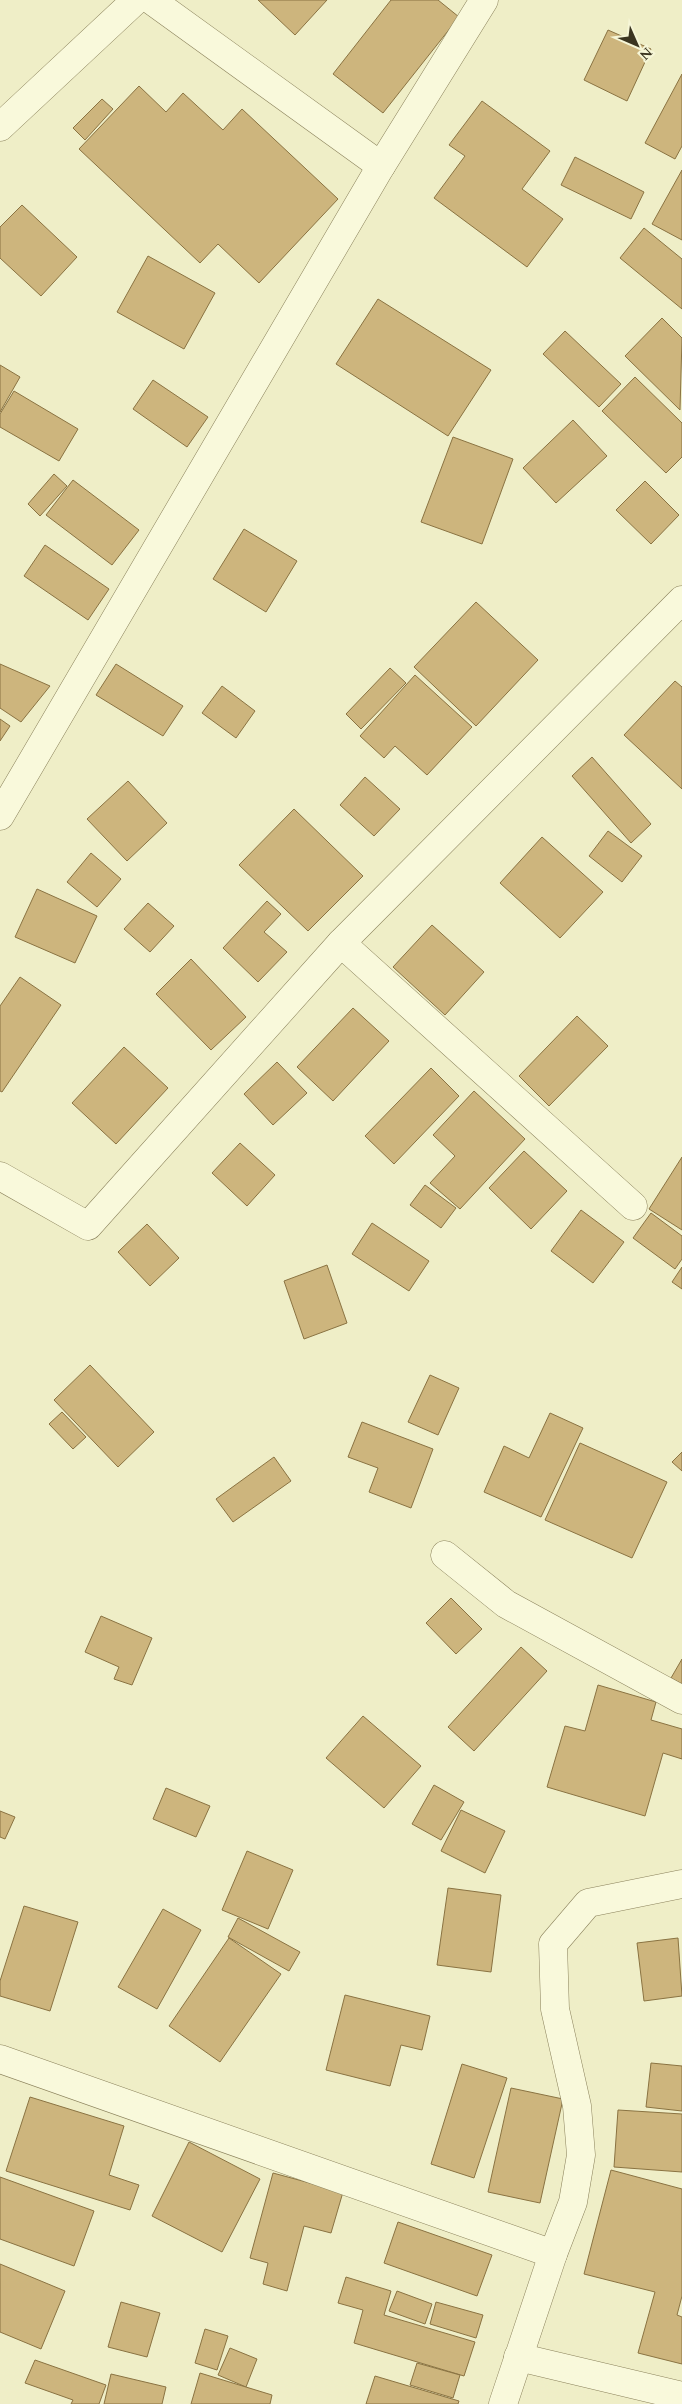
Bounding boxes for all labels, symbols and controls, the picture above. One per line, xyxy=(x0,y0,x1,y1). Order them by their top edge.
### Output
north arrow xyxy=(612,20,662,70)
text: N xyxy=(634,42,657,65)

